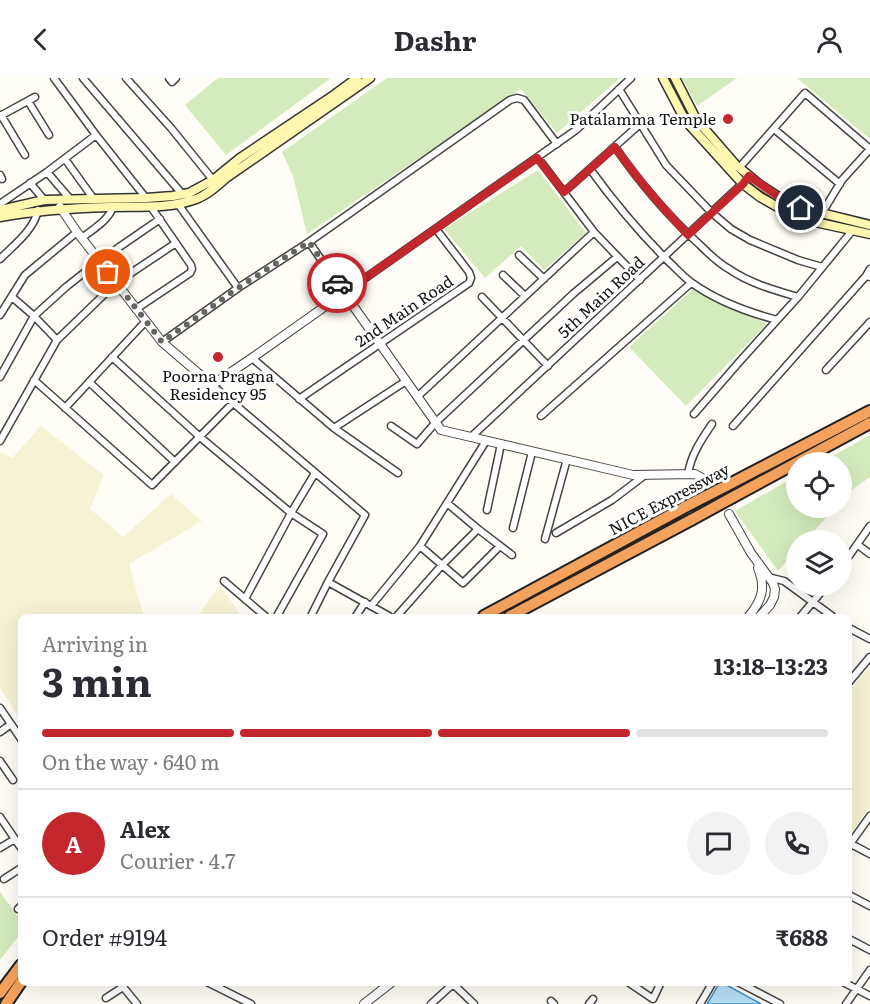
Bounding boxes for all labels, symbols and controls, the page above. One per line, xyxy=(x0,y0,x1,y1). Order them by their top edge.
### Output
text: Dashr xyxy=(394,19,476,59)
icon: back xyxy=(24,23,57,56)
icon: person xyxy=(813,23,846,56)
place label: Patalamma Temple xyxy=(569,106,716,130)
marker: Patalamma Temple xyxy=(721,112,735,126)
pin xyxy=(775,182,826,233)
icon: home xyxy=(784,191,817,224)
pin xyxy=(82,246,133,297)
street label: 5th Main Road xyxy=(552,250,649,343)
courier xyxy=(307,253,367,313)
icon: bag xyxy=(91,255,124,288)
icon: car xyxy=(321,267,354,300)
street label: 2nd Main Road xyxy=(350,268,458,352)
marker: Poorna Pragna Residency 95 xyxy=(211,350,225,364)
place label: Poorna Pragna Residency 95 xyxy=(162,363,274,405)
map controls xyxy=(786,452,852,596)
button: locate xyxy=(786,452,852,518)
street label: NICE Expressway xyxy=(604,456,734,540)
button: layers xyxy=(786,530,852,596)
text: Arriving in xyxy=(42,628,148,658)
text: 13:18–13:23 xyxy=(714,649,828,682)
text: 3 min xyxy=(42,651,152,709)
text: On the way · 640 m xyxy=(42,746,220,776)
text: Alex xyxy=(120,812,170,845)
button: chat xyxy=(687,812,750,875)
button: phone xyxy=(765,812,828,875)
text: A xyxy=(65,827,82,860)
text: Courier · 4.7 xyxy=(120,845,235,875)
text: Order #9194 xyxy=(42,920,167,953)
text: ₹688 xyxy=(776,920,828,953)

